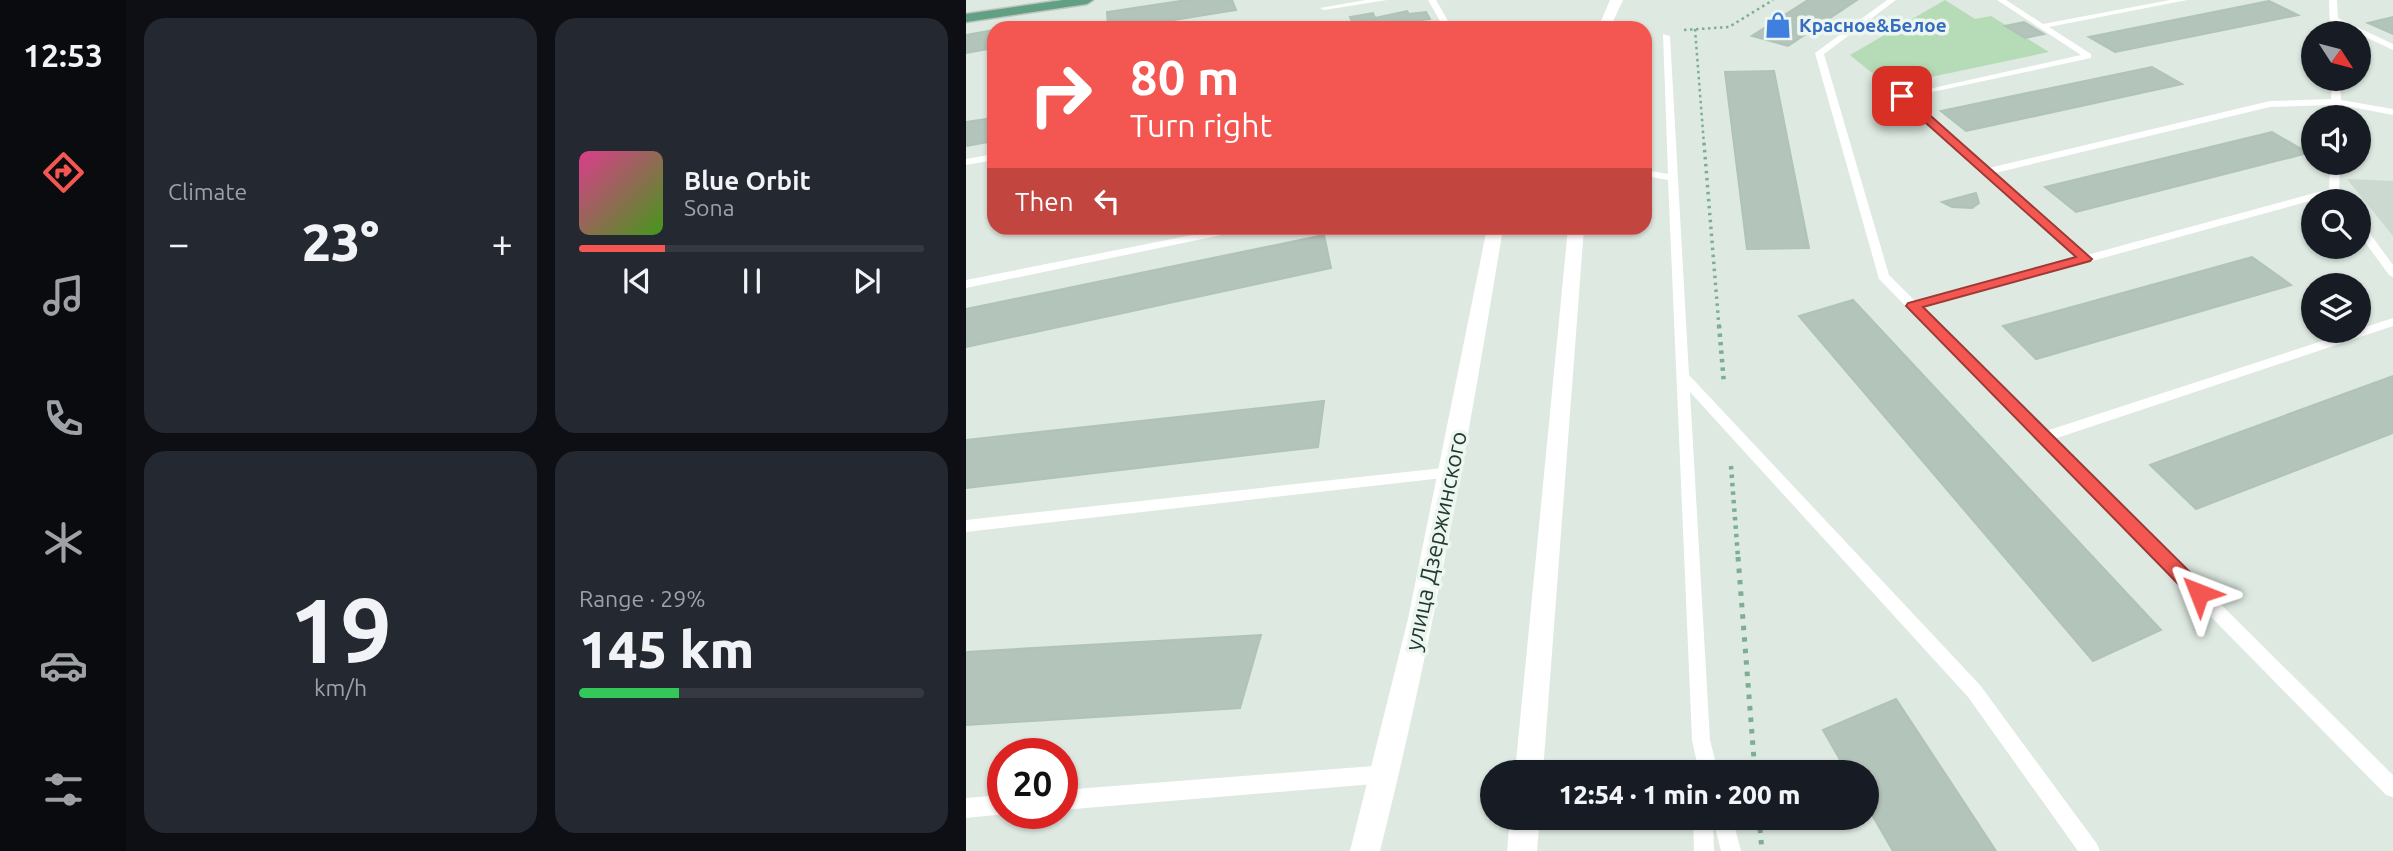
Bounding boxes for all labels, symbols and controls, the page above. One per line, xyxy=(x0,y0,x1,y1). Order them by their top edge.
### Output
shop icon: Красное&Белое xyxy=(1763,10,1793,40)
place label: Красное&Белое xyxy=(1799,14,1947,36)
north arrow xyxy=(2301,21,2371,91)
map controls xyxy=(2301,21,2371,343)
text: 12:53 xyxy=(23,37,103,73)
icon: right xyxy=(1015,49,1106,140)
text: 80 m xyxy=(1130,49,1239,104)
pin xyxy=(1872,66,1932,126)
icon: arrive xyxy=(1883,77,1921,115)
button: sound xyxy=(2301,105,2371,175)
text: Turn right xyxy=(1130,107,1272,143)
icon: directions xyxy=(39,148,88,197)
text: Blue Orbit xyxy=(684,166,811,195)
text: Climate xyxy=(168,179,247,204)
icon: left xyxy=(1088,182,1126,220)
text: Then xyxy=(1015,187,1074,216)
button: search xyxy=(2301,189,2371,259)
text: Sona xyxy=(684,195,734,220)
text: 23° xyxy=(302,213,379,271)
text: − xyxy=(168,222,189,264)
text: + xyxy=(492,222,513,264)
icon: previous xyxy=(618,262,656,300)
icon: pause xyxy=(733,262,771,300)
icon: next xyxy=(848,262,886,300)
icon: music xyxy=(39,271,88,320)
button: layers xyxy=(2301,273,2371,343)
icon: phone xyxy=(39,394,88,443)
street label: улица Дзержинского xyxy=(1400,429,1471,653)
icon: climate xyxy=(39,518,88,567)
position arrow xyxy=(2162,556,2236,630)
text: 19 xyxy=(289,578,392,680)
text: Range · 29% xyxy=(579,586,706,611)
text: 145 km xyxy=(579,620,754,678)
icon: car xyxy=(39,641,88,690)
text: km/h xyxy=(314,675,367,700)
speed limit sign: 20 xyxy=(987,738,1078,829)
icon: filters xyxy=(39,765,88,814)
text: 12:54 · 1 min · 200 m xyxy=(1559,780,1800,809)

